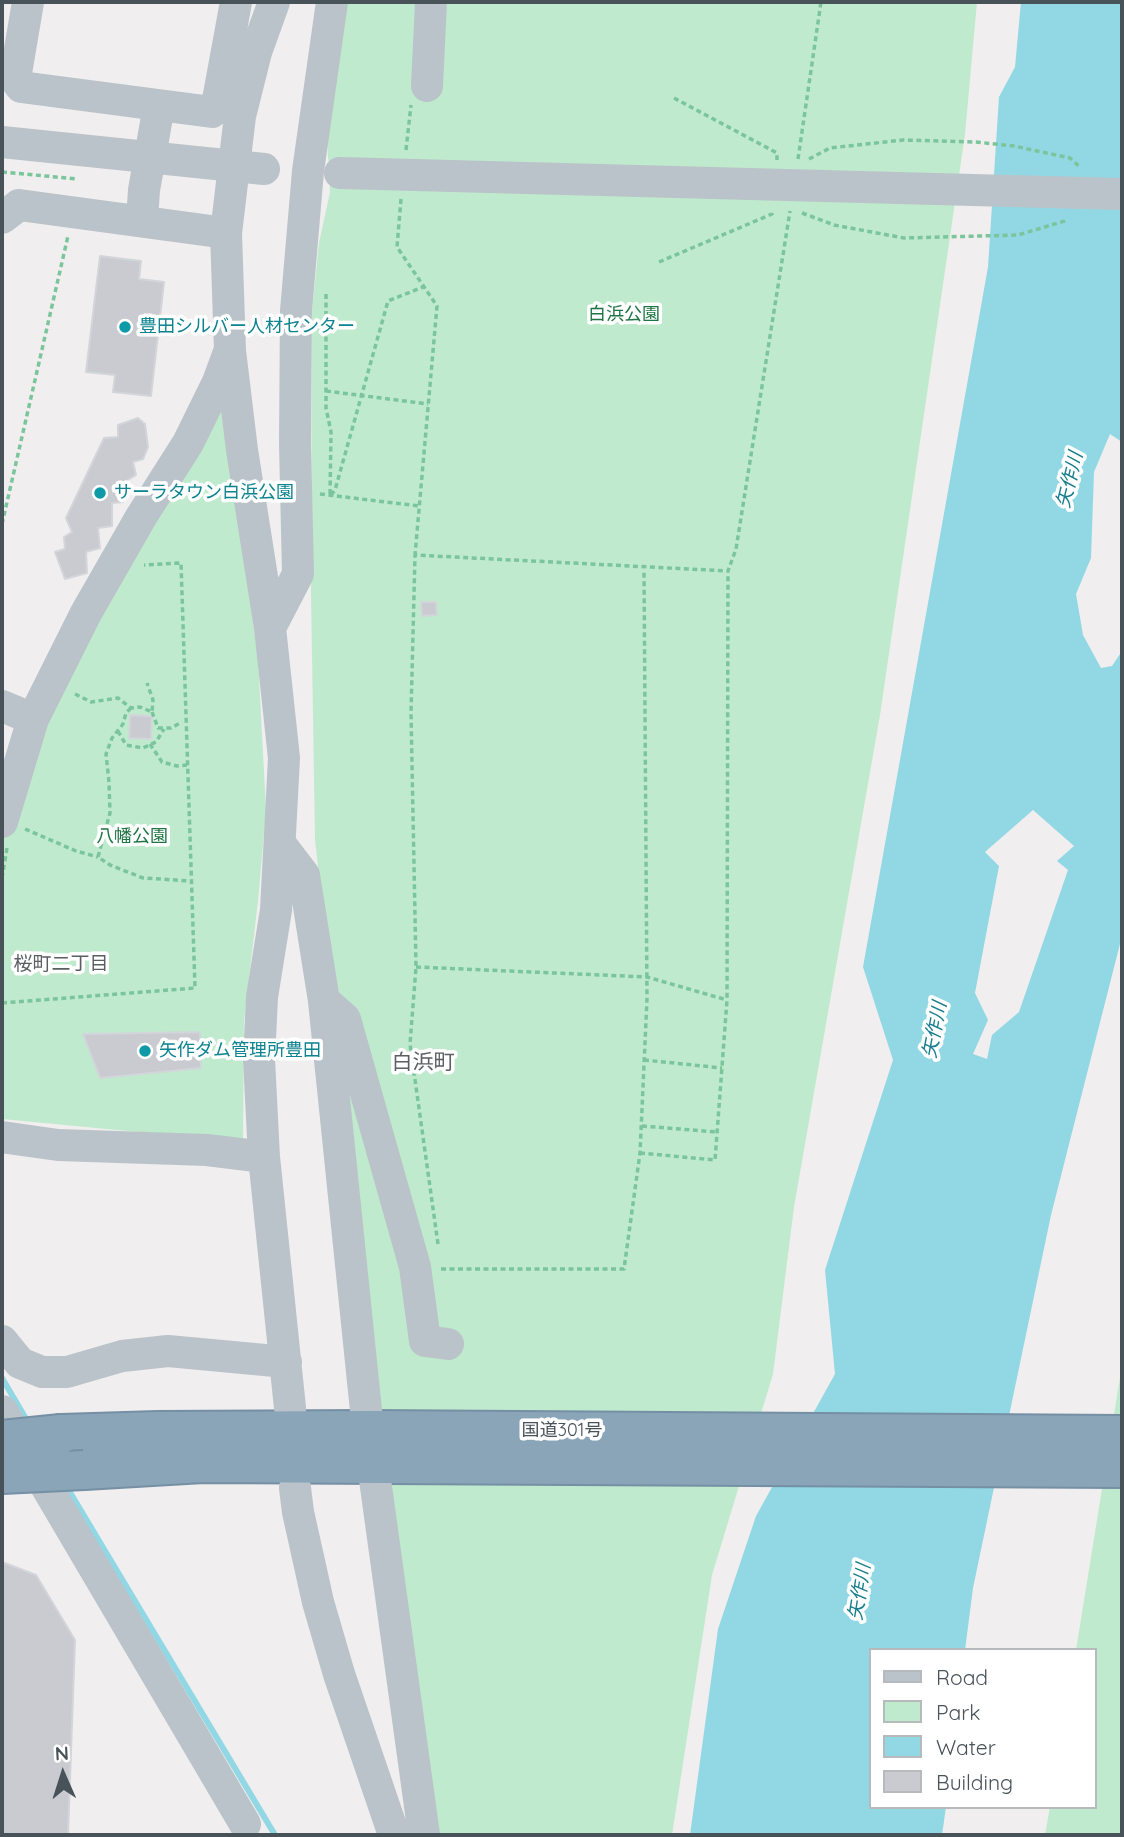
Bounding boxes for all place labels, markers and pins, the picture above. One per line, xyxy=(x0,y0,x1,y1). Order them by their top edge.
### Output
place label: 豊田シルバー人材センター xyxy=(139,316,355,338)
marker: 豊田シルバー人材センター xyxy=(117,319,133,335)
place label: サーラタウン白浜公園 xyxy=(114,482,294,504)
marker: サーラタウン白浜公園 xyxy=(92,485,108,501)
place label: 矢作ダム管理所豊田 xyxy=(159,1040,321,1062)
marker: 矢作ダム管理所豊田 xyxy=(137,1043,153,1059)

